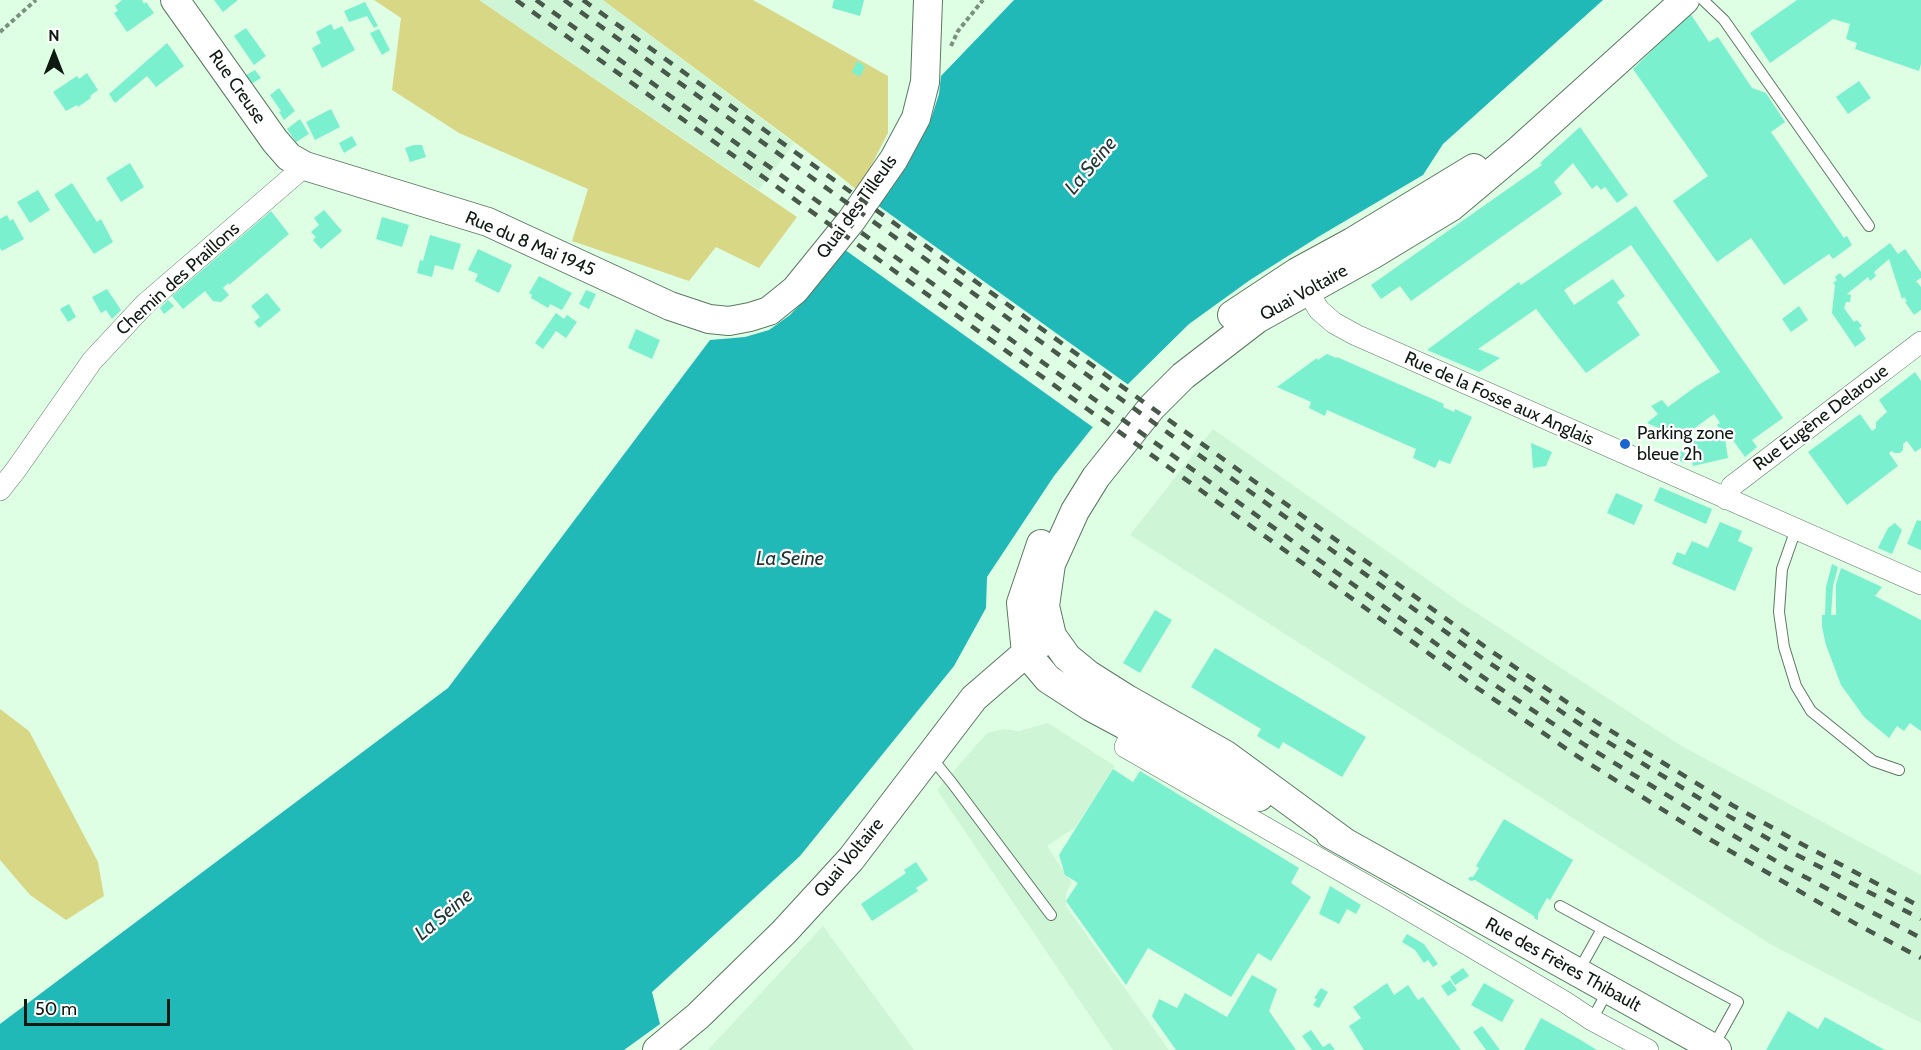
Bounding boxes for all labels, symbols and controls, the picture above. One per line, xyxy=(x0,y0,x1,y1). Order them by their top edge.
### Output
north arrow xyxy=(24,24,84,84)
text: N xyxy=(48,26,60,45)
street label: Rue Creuse xyxy=(204,46,270,128)
water label: La Seine xyxy=(1060,132,1122,200)
street label: Quai des Tilleuls xyxy=(812,151,902,263)
street label: Rue du 8 Mai 1945 xyxy=(462,207,598,281)
street label: Chemin des Praillons xyxy=(112,218,244,340)
street label: Quai Voltaire xyxy=(1256,260,1352,326)
street label: Rue de la Fosse aux Anglais xyxy=(1401,347,1597,451)
street label: Rue Eugène Delaroue xyxy=(1749,360,1893,476)
place label: Parking zone bleue 2h xyxy=(1637,423,1734,466)
marker: Parking zone bleue 2h xyxy=(1618,437,1632,451)
water label: La Seine xyxy=(756,547,824,571)
street label: Quai Voltaire xyxy=(810,814,888,902)
water label: La Seine xyxy=(410,884,478,946)
street label: Rue des Frères Thibault xyxy=(1481,913,1645,1017)
scale bar xyxy=(27,987,172,1025)
text: 50 m xyxy=(35,998,77,1020)

